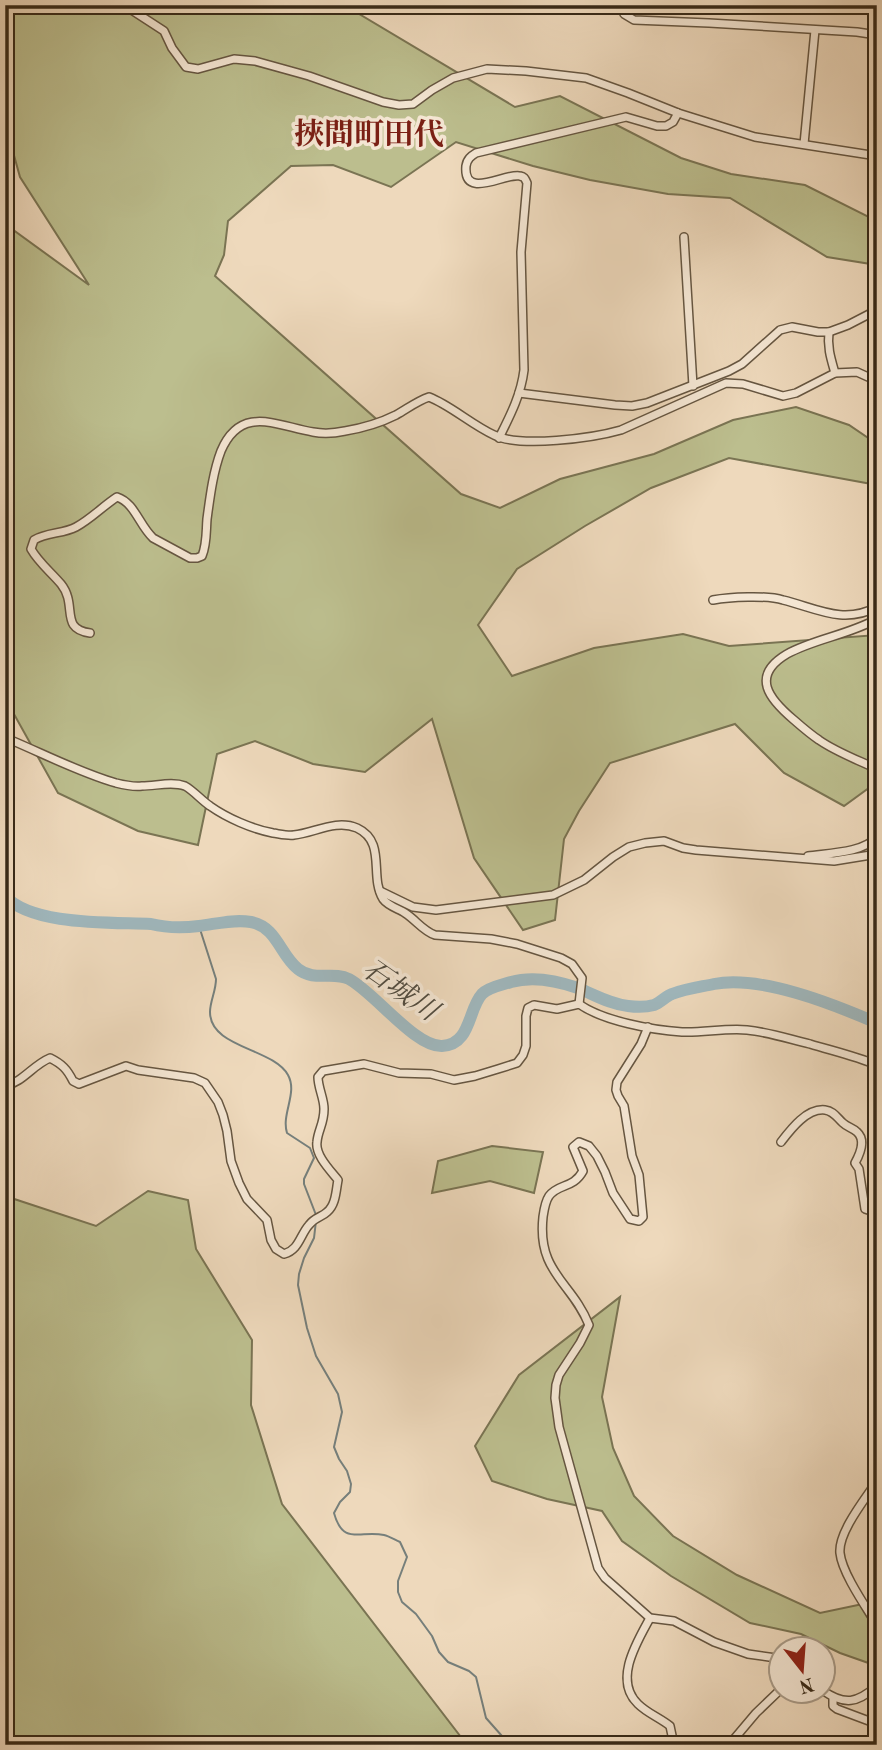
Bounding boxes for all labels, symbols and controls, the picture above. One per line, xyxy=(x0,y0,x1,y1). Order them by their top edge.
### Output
district label: 挾間町田代 xyxy=(294,118,444,151)
water label: 石城川 xyxy=(357,953,446,1029)
north arrow xyxy=(766,1634,836,1704)
text: N xyxy=(796,1673,816,1695)

